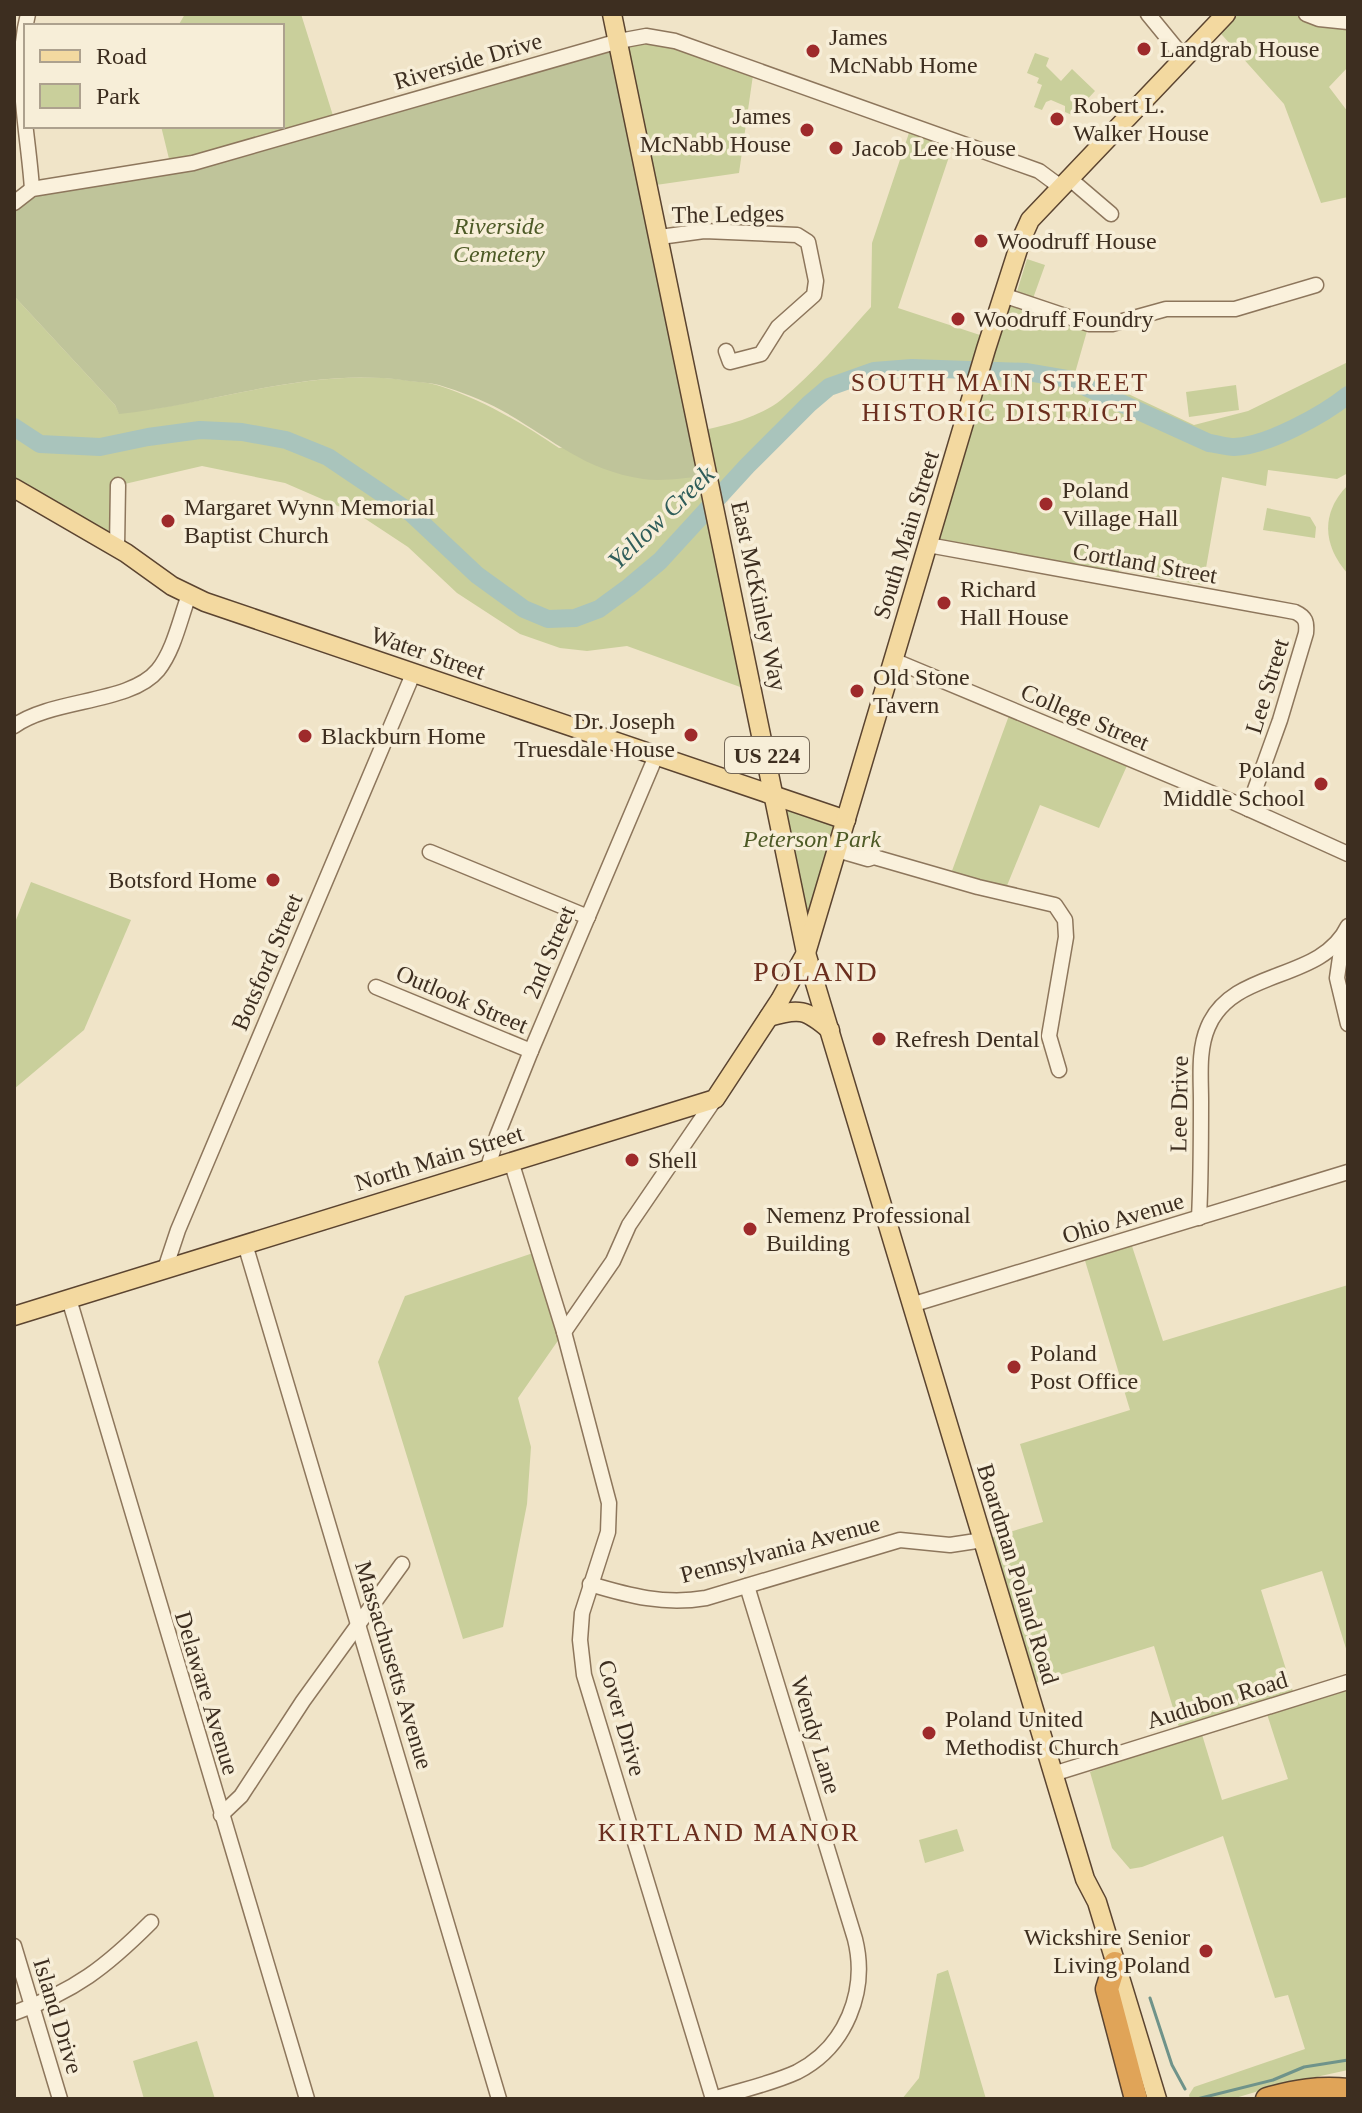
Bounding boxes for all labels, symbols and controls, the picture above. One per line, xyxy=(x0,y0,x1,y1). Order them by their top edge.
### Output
legend xyxy=(24,24,284,128)
place label: James McNabb Home xyxy=(829,24,978,78)
street label: Riverside Drive xyxy=(391,27,545,95)
place label: Landgrab House xyxy=(1160,36,1319,62)
marker: Landgrab House xyxy=(1135,40,1153,58)
marker: James McNabb Home xyxy=(804,42,822,60)
text: Road xyxy=(96,43,147,69)
text: Park xyxy=(96,83,140,109)
place label: Robert L. Walker House xyxy=(1073,92,1209,146)
place label: James McNabb House xyxy=(640,103,791,157)
marker: Robert L. Walker House xyxy=(1048,110,1066,128)
marker: James McNabb House xyxy=(798,121,816,139)
place label: Jacob Lee House xyxy=(852,135,1016,161)
marker: Jacob Lee House xyxy=(827,139,845,157)
street label: The Ledges xyxy=(671,200,785,228)
park label: Riverside Cemetery xyxy=(453,213,545,267)
place label: Woodruff House xyxy=(997,228,1157,254)
marker: Woodruff House xyxy=(972,232,990,250)
place label: Woodruff Foundry xyxy=(974,306,1154,332)
marker: Woodruff Foundry xyxy=(949,310,967,328)
district label: SOUTH MAIN STREET HISTORIC DISTRICT xyxy=(851,368,1149,427)
street label: South Main Street xyxy=(868,447,944,622)
water label: Yellow Creek xyxy=(602,459,721,575)
place label: Poland Village Hall xyxy=(1062,477,1179,531)
place label: Margaret Wynn Memorial Baptist Church xyxy=(184,494,435,548)
marker: Poland Village Hall xyxy=(1037,495,1055,513)
street label: East McKinley Way xyxy=(726,499,792,693)
marker: Margaret Wynn Memorial Baptist Church xyxy=(159,512,177,530)
street label: Cortland Street xyxy=(1071,538,1219,589)
place label: Richard Hall House xyxy=(960,576,1069,630)
marker: Richard Hall House xyxy=(935,594,953,612)
street label: Water Street xyxy=(368,621,489,685)
street label: Lee Street xyxy=(1240,635,1294,737)
place label: Old Stone Tavern xyxy=(873,664,970,718)
street label: College Street xyxy=(1017,678,1153,756)
marker: Old Stone Tavern xyxy=(848,682,866,700)
place label: Dr. Joseph Truesdale House xyxy=(514,708,675,762)
place label: Blackburn Home xyxy=(321,723,486,749)
marker: Dr. Joseph Truesdale House xyxy=(682,726,700,744)
marker: Blackburn Home xyxy=(296,727,314,745)
road number: US 224 xyxy=(725,737,809,773)
place label: Poland Middle School xyxy=(1163,757,1305,811)
marker: Poland Middle School xyxy=(1312,775,1330,793)
park label: Peterson Park xyxy=(742,826,881,852)
place label: Botsford Home xyxy=(108,867,257,893)
marker: Botsford Home xyxy=(264,871,282,889)
street label: Botsford Street xyxy=(227,889,308,1034)
street label: 2nd Street xyxy=(518,902,580,1002)
district label: POLAND xyxy=(753,956,879,987)
street label: Outlook Street xyxy=(392,960,532,1039)
place label: Refresh Dental xyxy=(895,1026,1040,1052)
marker: Refresh Dental xyxy=(870,1030,888,1048)
street label: Lee Drive xyxy=(1165,1055,1193,1153)
street label: North Main Street xyxy=(352,1120,527,1196)
place label: Shell xyxy=(648,1147,698,1173)
marker: Shell xyxy=(623,1151,641,1169)
street label: Ohio Avenue xyxy=(1059,1187,1187,1249)
place label: Nemenz Professional Building xyxy=(766,1202,971,1256)
marker: Nemenz Professional Building xyxy=(741,1220,759,1238)
place label: Poland Post Office xyxy=(1030,1340,1138,1394)
marker: Poland Post Office xyxy=(1005,1358,1023,1376)
street label: Boardman Poland Road xyxy=(972,1461,1064,1687)
street label: Pennsylvania Avenue xyxy=(677,1510,883,1588)
street label: Massachusetts Avenue xyxy=(350,1558,438,1772)
street label: Delaware Avenue xyxy=(170,1608,244,1778)
street label: Cover Drive xyxy=(593,1657,651,1779)
street label: Audubon Road xyxy=(1143,1666,1291,1734)
street label: Wendy Lane xyxy=(786,1673,846,1797)
place label: Poland United Methodist Church xyxy=(945,1706,1119,1760)
marker: Poland United Methodist Church xyxy=(920,1724,938,1742)
district label: KIRTLAND MANOR xyxy=(598,1818,860,1847)
place label: Wickshire Senior Living Poland xyxy=(1024,1924,1190,1978)
marker: Wickshire Senior Living Poland xyxy=(1197,1942,1215,1960)
street label: Island Drive xyxy=(28,1955,88,2077)

